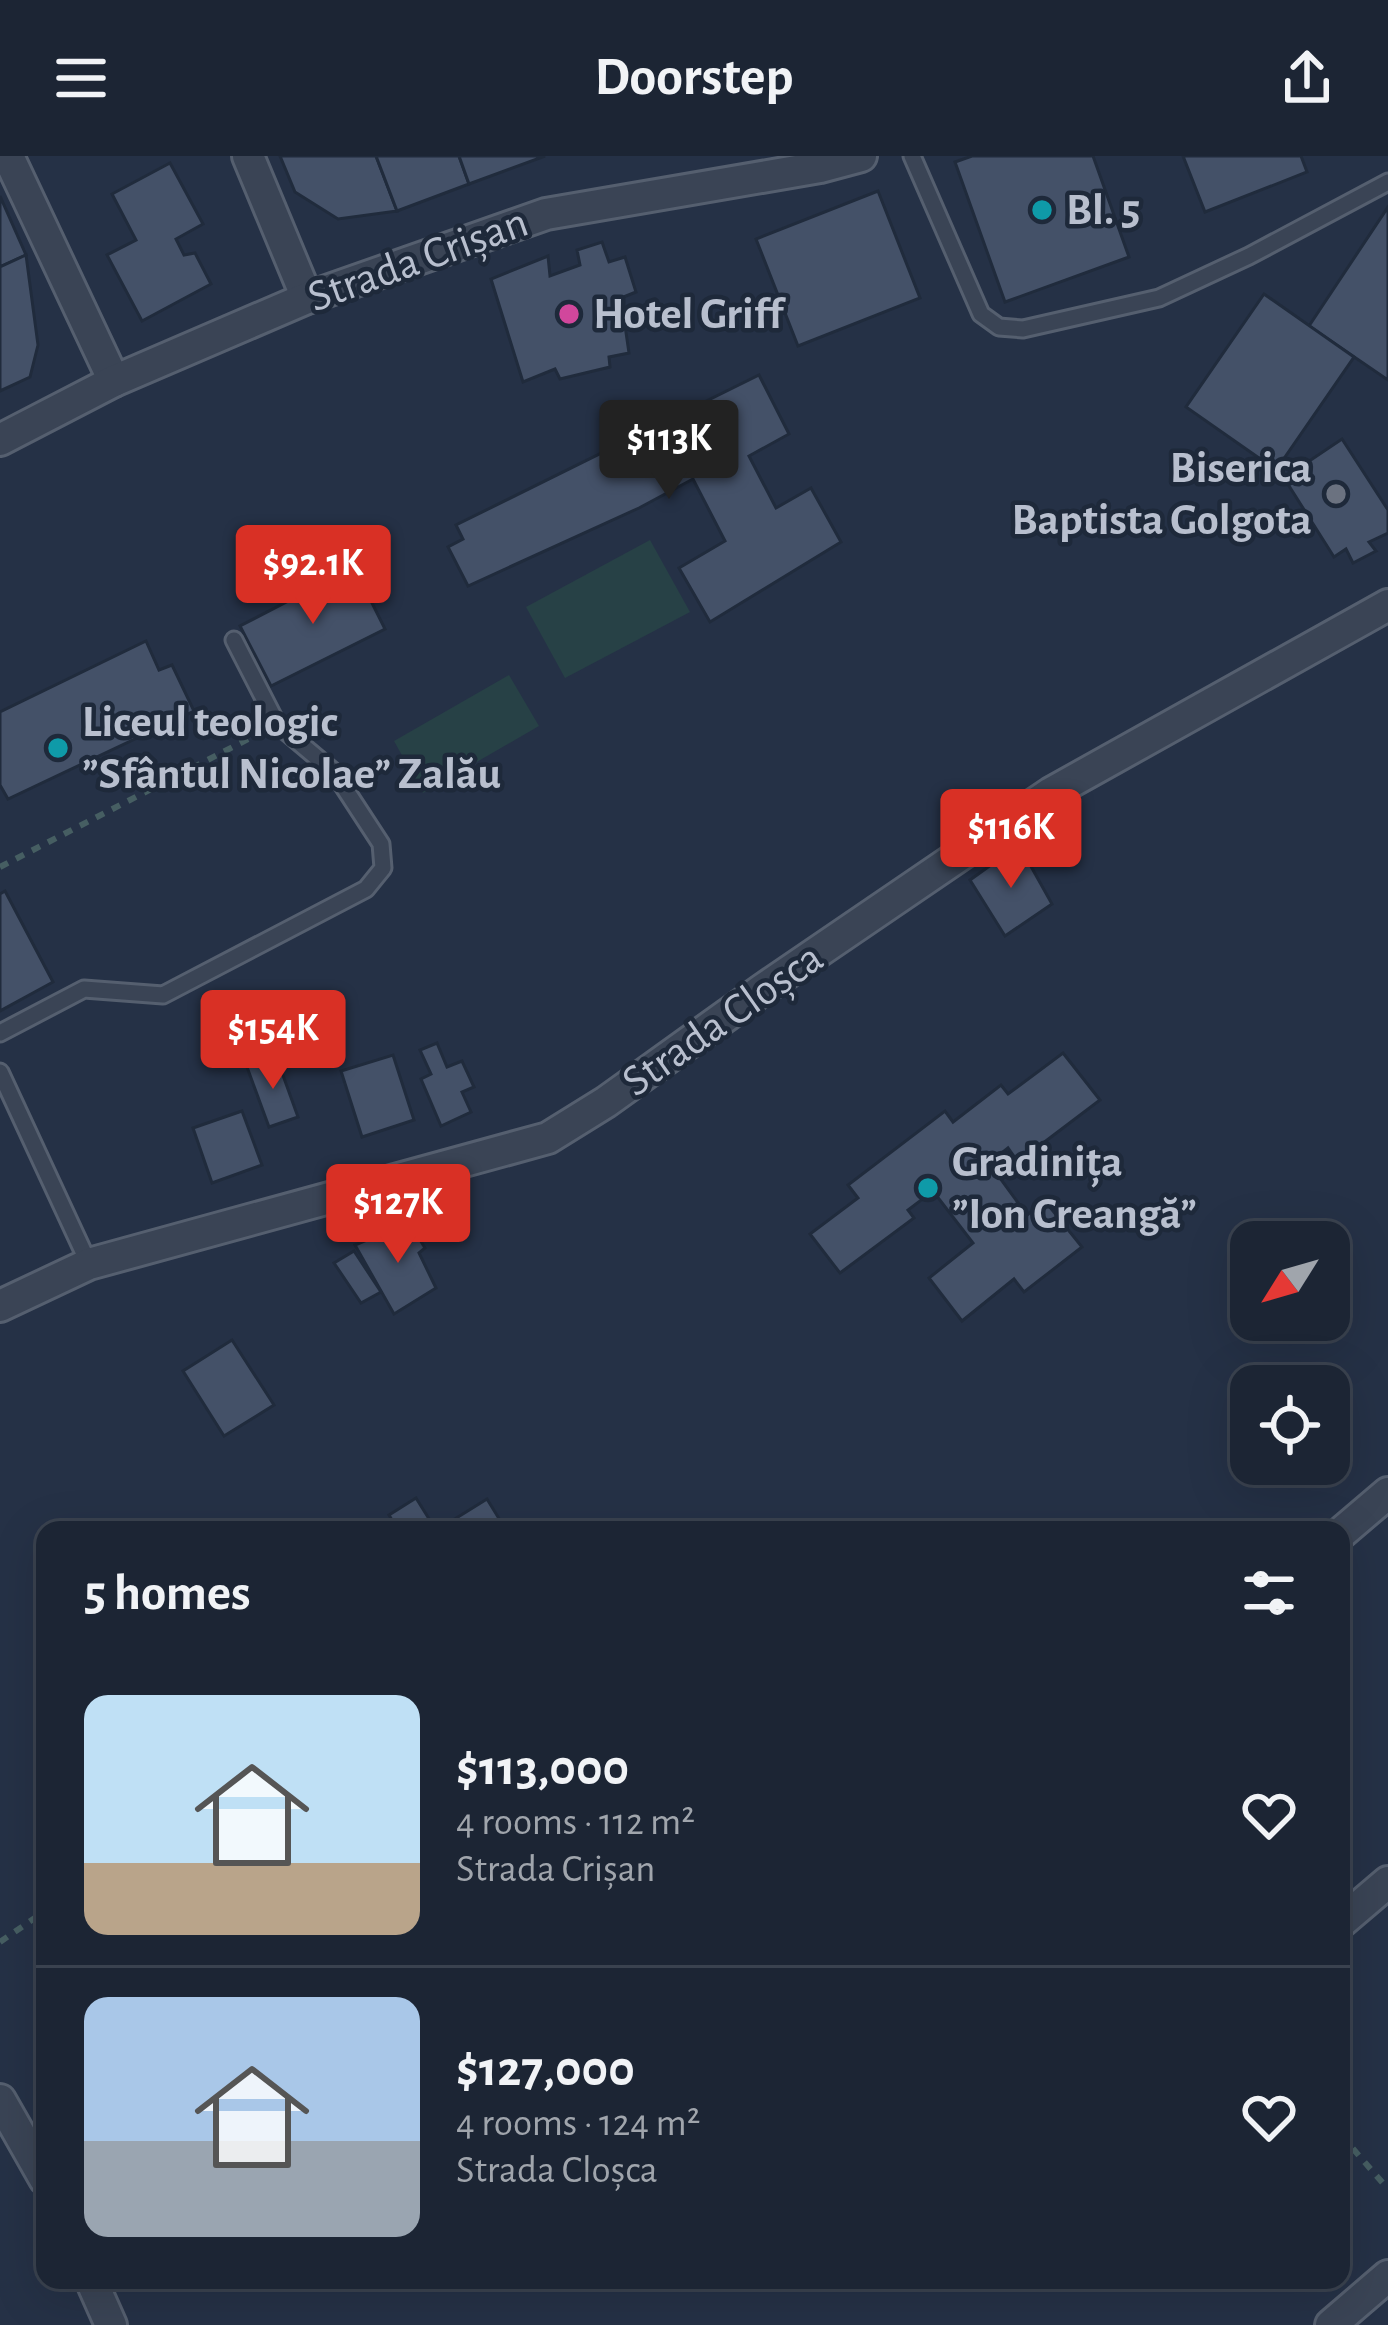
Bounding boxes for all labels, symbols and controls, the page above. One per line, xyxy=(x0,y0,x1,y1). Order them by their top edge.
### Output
icon: menu xyxy=(48,45,114,111)
icon: share xyxy=(1274,45,1340,111)
text: Doorstep xyxy=(594,51,794,105)
place label: Bl. 5 xyxy=(1066,188,1140,233)
marker: Bl. 5 xyxy=(1029,197,1055,223)
street label: Strada Crișan xyxy=(302,200,534,322)
place label: Hotel Griff xyxy=(593,292,786,337)
marker: Hotel Griff xyxy=(556,301,582,327)
pin: $113K xyxy=(585,400,753,502)
text: $113K xyxy=(626,419,712,458)
place label: Biserica Baptista Golgota xyxy=(1011,446,1312,543)
marker: Biserica Baptista Golgota xyxy=(1323,481,1349,507)
pin: $92.1K xyxy=(215,525,411,627)
text: $92.1K xyxy=(263,544,363,583)
place label: Liceul teologic ”Sfântul Nicolae” Zalău xyxy=(82,700,501,797)
marker: Liceul teologic ”Sfântul Nicolae” Zalău xyxy=(45,735,71,761)
pin: $116K xyxy=(927,789,1095,891)
text: $116K xyxy=(967,808,1055,847)
street label: Strada Cloșca xyxy=(615,935,832,1107)
pin: $154K xyxy=(189,990,357,1092)
text: $154K xyxy=(228,1009,318,1048)
place label: Gradinița ”Ion Creangă” xyxy=(952,1140,1197,1237)
pin: $127K xyxy=(314,1164,482,1266)
marker: Gradinița ”Ion Creangă” xyxy=(915,1175,941,1201)
text: $127K xyxy=(353,1183,443,1222)
north arrow xyxy=(1230,1221,1350,1341)
map controls xyxy=(1230,1221,1350,1485)
button: locate xyxy=(1230,1365,1350,1485)
icon: filters xyxy=(1236,1560,1302,1626)
text: 5 homes xyxy=(84,1568,251,1619)
icon: home xyxy=(180,1743,324,1887)
text: $113,000 xyxy=(456,1743,629,1794)
icon: heart xyxy=(1236,1782,1302,1848)
text: 4 rooms · 112 m² xyxy=(456,1803,695,1842)
text: Strada Crișan xyxy=(456,1850,655,1889)
text: $127,000 xyxy=(456,2044,635,2095)
icon: home xyxy=(180,2045,324,2189)
icon: heart xyxy=(1236,2084,1302,2150)
text: 4 rooms · 124 m² xyxy=(456,2104,700,2143)
text: Strada Cloșca xyxy=(456,2151,658,2190)

